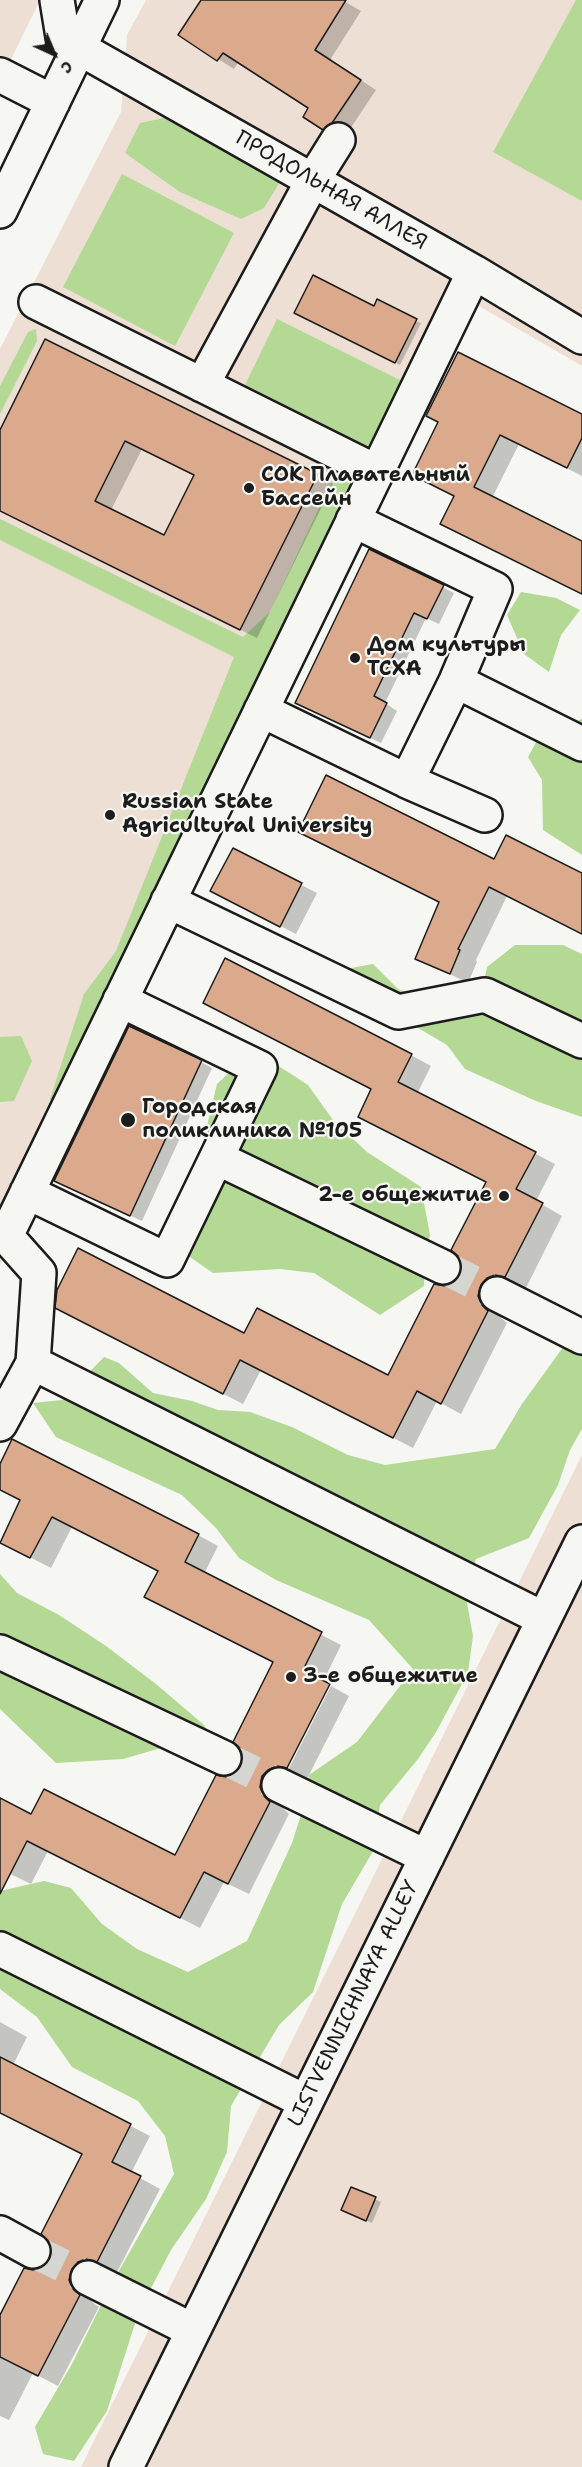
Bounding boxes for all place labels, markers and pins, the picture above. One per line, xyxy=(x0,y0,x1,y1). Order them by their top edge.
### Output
place label: СОК Плавательный Бассейн xyxy=(261,463,470,513)
marker: СОК Плавательный Бассейн xyxy=(242,481,256,495)
place label: Дом культуры ТСХА xyxy=(367,633,526,683)
marker: Дом культуры ТСХА xyxy=(348,651,362,665)
place label: Russian State Agricultural University xyxy=(122,790,372,840)
marker: Russian State Agricultural University xyxy=(103,808,117,822)
place label: Городская поликлиника №105 xyxy=(142,1095,362,1145)
marker: Городская поликлиника №105 xyxy=(119,1111,137,1129)
place label: 2-е общежитие xyxy=(318,1183,492,1209)
marker: 2-е общежитие xyxy=(497,1189,511,1203)
place label: 3-е общежитие xyxy=(303,1664,478,1690)
marker: 3-е общежитие xyxy=(284,1670,298,1684)

